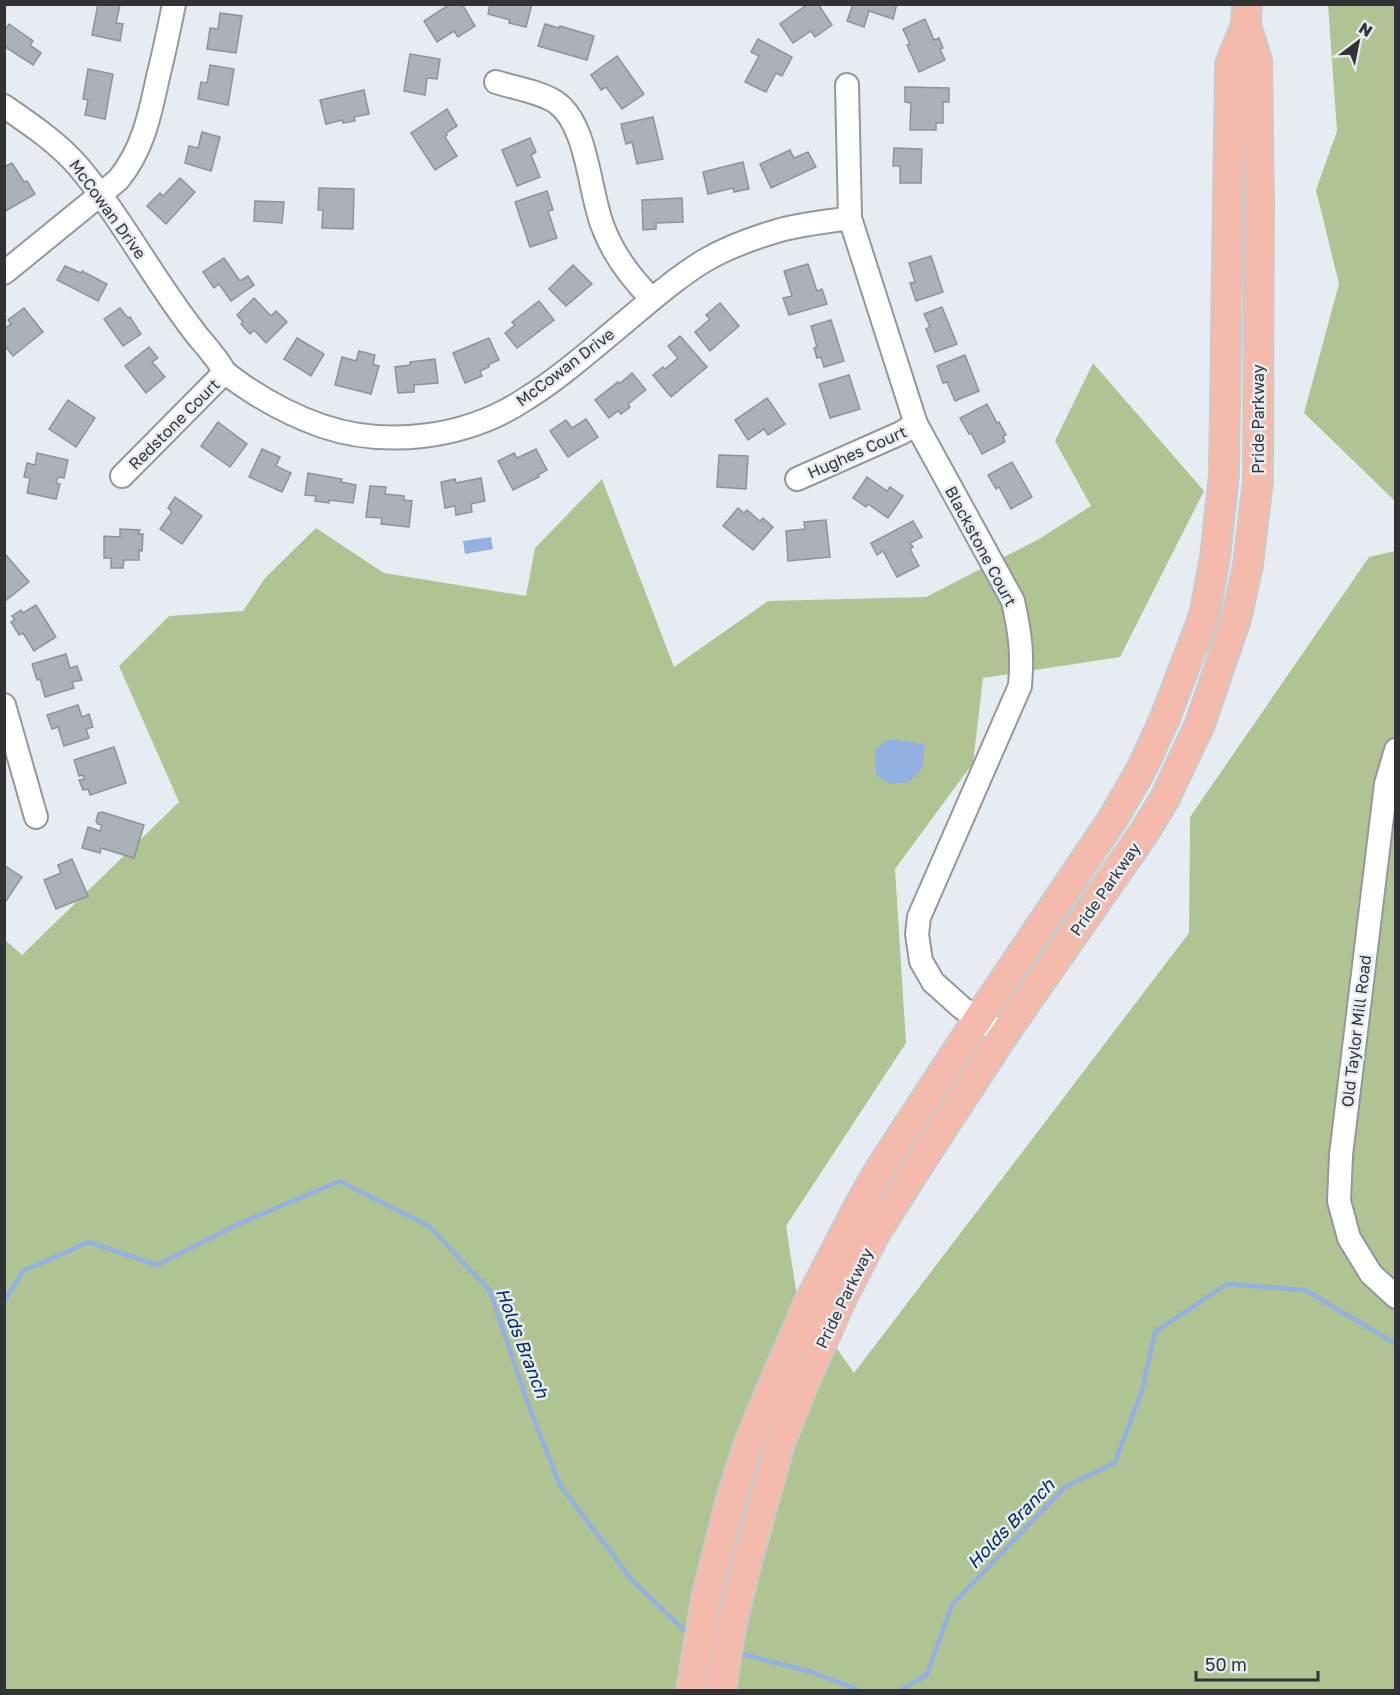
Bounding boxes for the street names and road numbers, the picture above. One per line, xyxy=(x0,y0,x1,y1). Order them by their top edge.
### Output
street label: McCowan Drive xyxy=(65,155,151,263)
street label: McCowan Drive xyxy=(512,324,618,410)
street label: Pride Parkway xyxy=(1248,364,1268,474)
street label: Redstone Court xyxy=(124,374,224,474)
street label: Hughes Court xyxy=(804,421,910,483)
street label: Blackstone Court xyxy=(941,482,1021,610)
street label: Pride Parkway xyxy=(1065,838,1145,939)
street label: Old Taylor Mill Road xyxy=(1337,954,1375,1108)
street label: Pride Parkway xyxy=(811,1244,877,1351)

